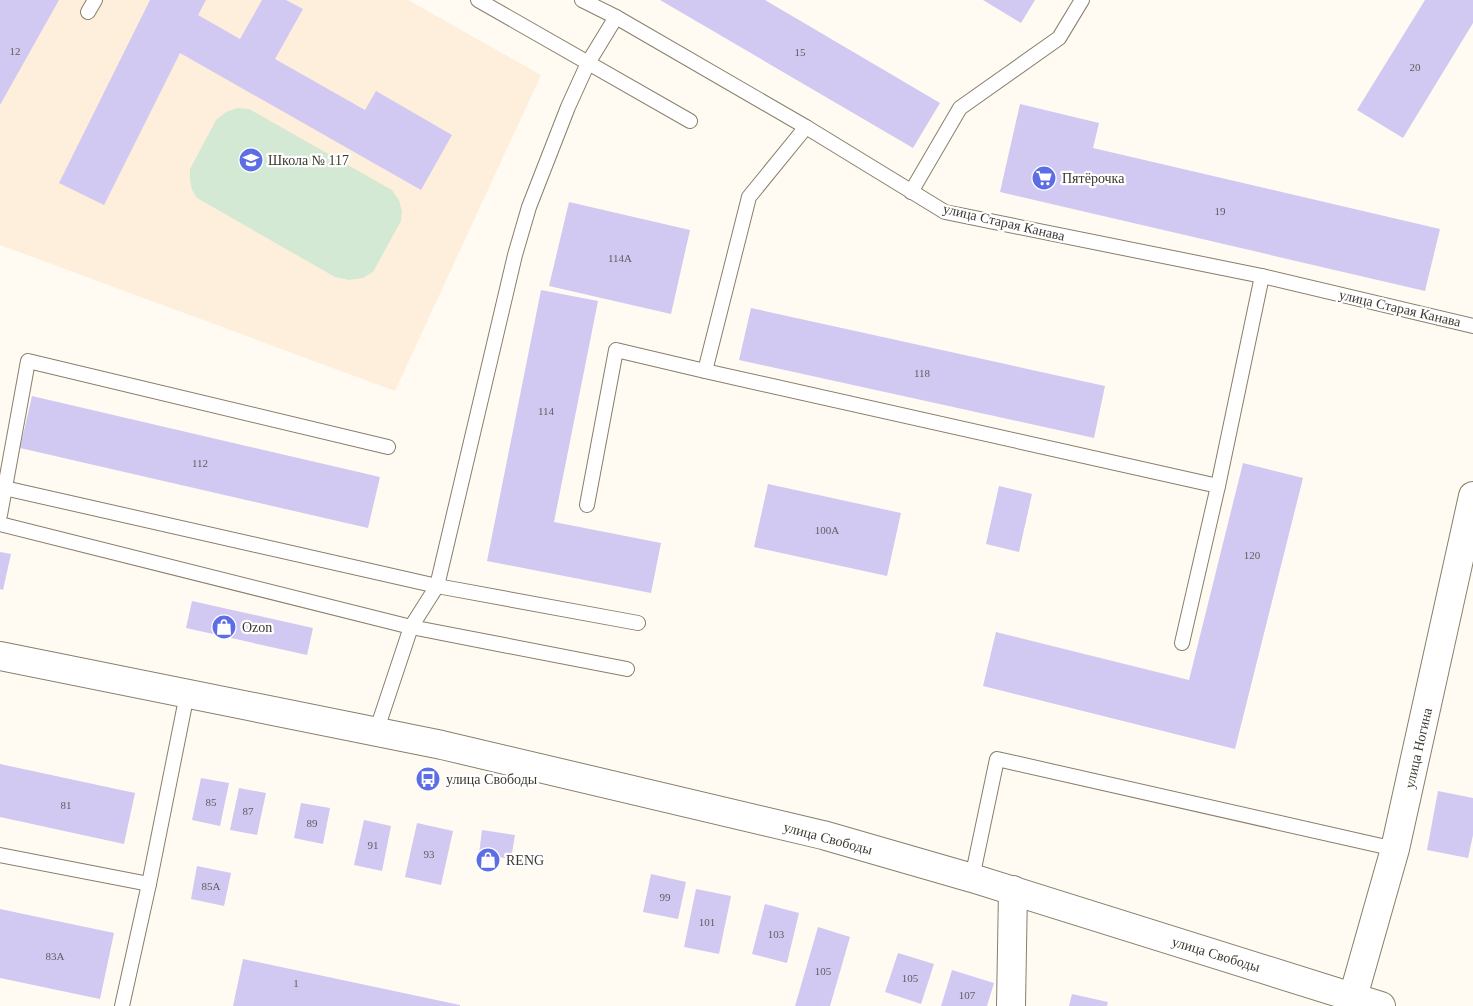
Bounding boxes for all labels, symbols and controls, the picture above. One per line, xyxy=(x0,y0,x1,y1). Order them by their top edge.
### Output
house number: 12 xyxy=(10,45,21,57)
house number: 15 xyxy=(795,46,806,58)
house number: 20 xyxy=(1410,61,1421,73)
school or university icon: Школа № 117 xyxy=(238,147,264,173)
place label: Школа № 117 xyxy=(268,153,349,168)
supermarket icon: Пятёрочка xyxy=(1031,165,1057,191)
place label: Пятёрочка xyxy=(1062,171,1125,186)
street label: улица Старая Канава xyxy=(942,201,1067,244)
house number: 19 xyxy=(1215,205,1226,217)
house number: 114А xyxy=(608,252,632,264)
street label: улица Старая Канава xyxy=(1338,287,1463,330)
house number: 118 xyxy=(914,367,931,379)
house number: 114 xyxy=(538,405,555,417)
house number: 112 xyxy=(192,457,208,469)
house number: 100А xyxy=(815,524,839,536)
house number: 120 xyxy=(1244,549,1261,561)
shop icon: Ozon xyxy=(211,614,237,640)
place label: Ozon xyxy=(242,620,272,635)
street label: улица Ногина xyxy=(1402,706,1435,790)
bus stop icon: улица Свободы xyxy=(415,766,441,792)
place label: улица Свободы xyxy=(446,772,538,787)
house number: 85 xyxy=(206,796,217,808)
house number: 81 xyxy=(61,799,72,811)
house number: 87 xyxy=(243,805,254,817)
house number: 89 xyxy=(307,817,318,829)
street label: улица Свободы xyxy=(782,819,874,858)
house number: 91 xyxy=(368,839,379,851)
shop icon: RENG xyxy=(475,847,501,873)
house number: 93 xyxy=(424,848,435,860)
place label: RENG xyxy=(506,853,544,868)
house number: 85А xyxy=(202,880,221,892)
house number: 99 xyxy=(660,891,671,903)
house number: 101 xyxy=(699,916,715,928)
house number: 103 xyxy=(768,928,785,940)
street label: улица Свободы xyxy=(1170,934,1262,975)
house number: 83А xyxy=(46,950,65,962)
house number: 105 xyxy=(815,965,832,977)
house number: 105 xyxy=(902,972,919,984)
house number: 1 xyxy=(293,977,299,989)
house number: 107 xyxy=(959,989,976,1001)

